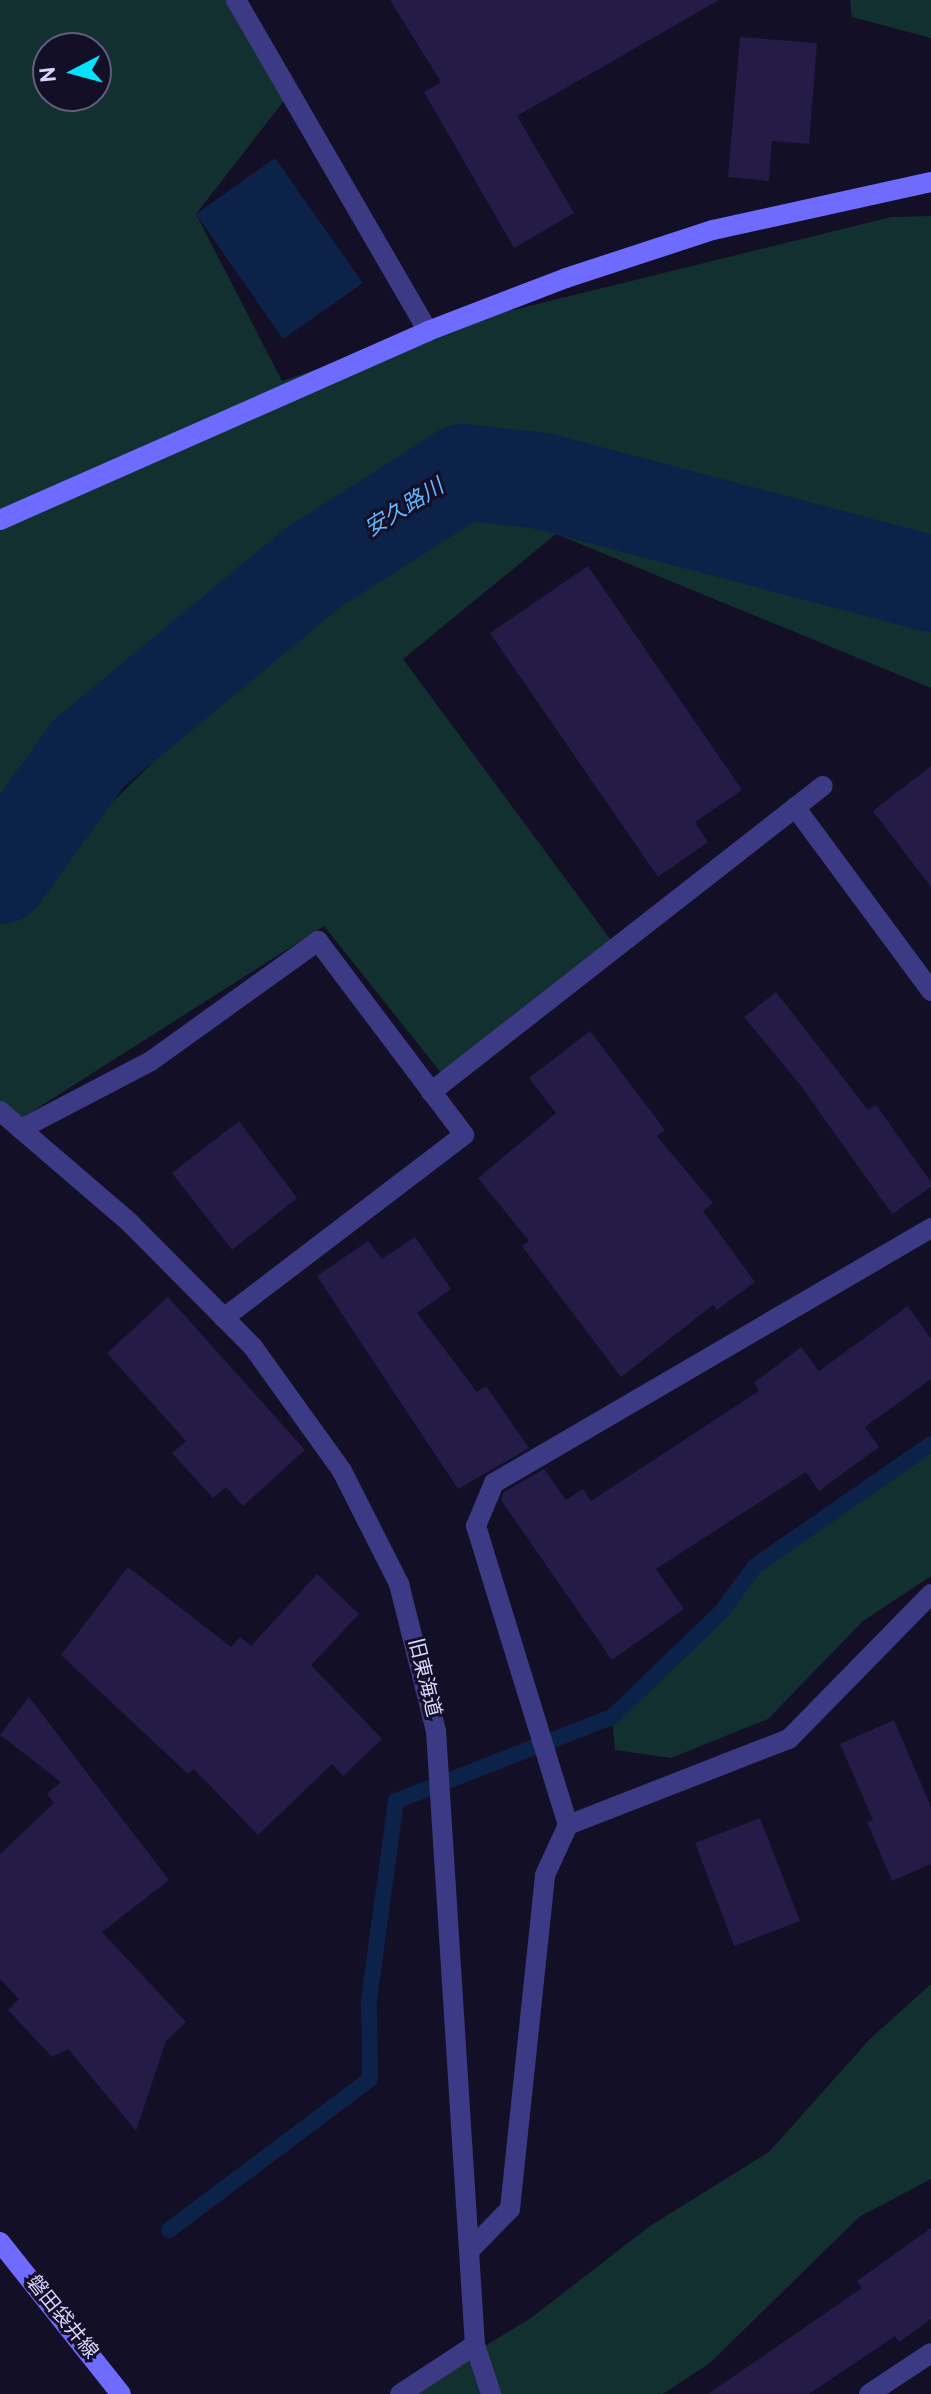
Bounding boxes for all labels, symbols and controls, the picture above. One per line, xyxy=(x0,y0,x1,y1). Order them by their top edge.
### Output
north arrow xyxy=(32,32,112,112)
text: N xyxy=(35,65,64,84)
water label: 安久路川 xyxy=(361,474,449,544)
street label: 旧東海道 xyxy=(402,1636,444,1720)
street label: 磐田袋井線 xyxy=(20,2272,102,2364)

